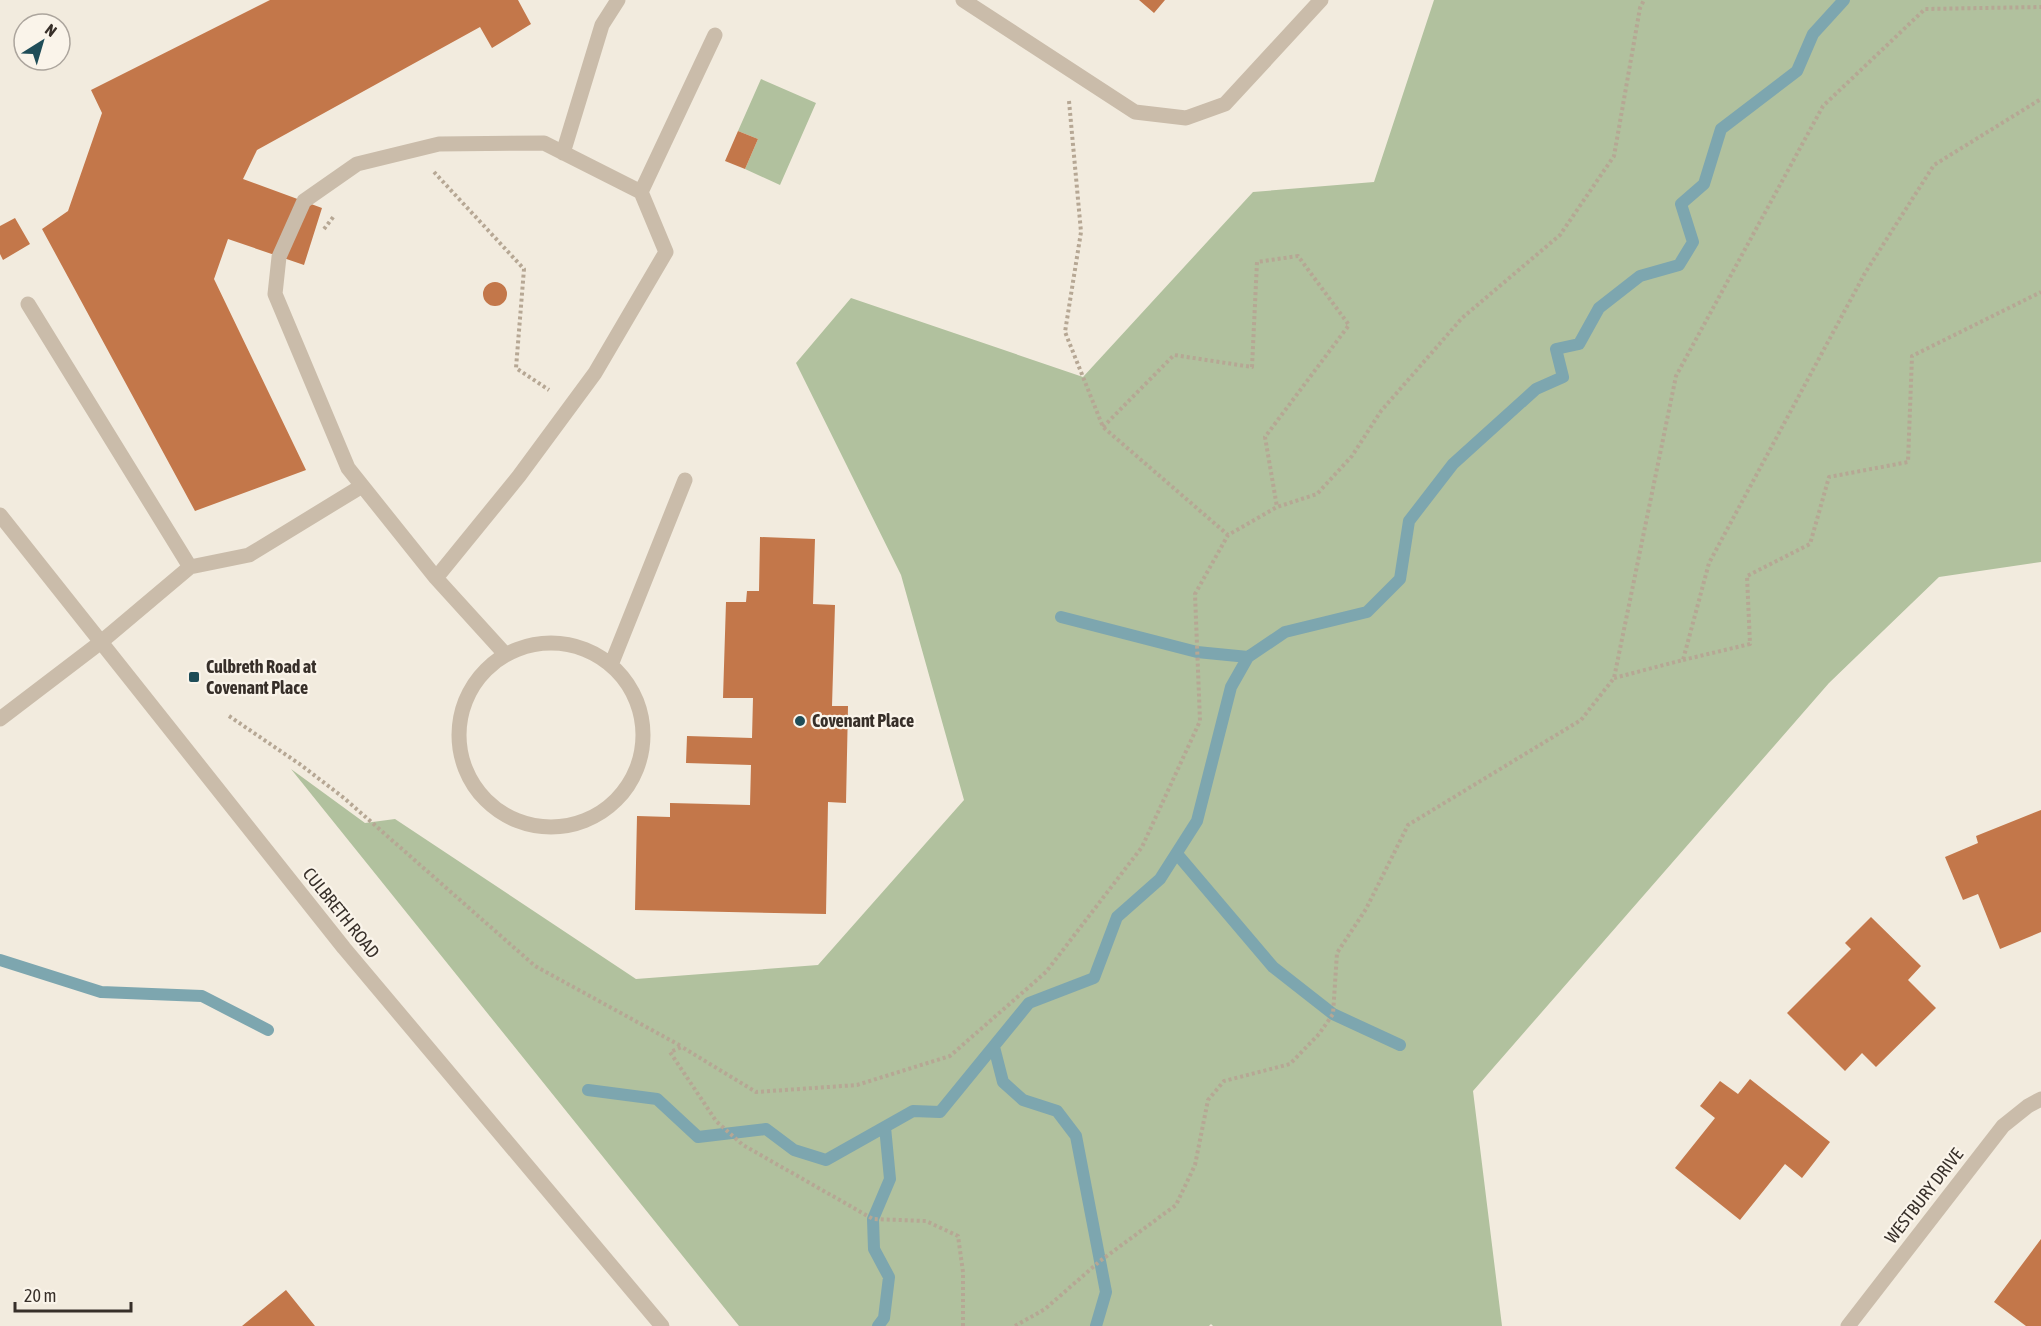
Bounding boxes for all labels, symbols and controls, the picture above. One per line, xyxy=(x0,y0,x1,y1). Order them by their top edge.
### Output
north arrow xyxy=(12,12,72,72)
text: N xyxy=(42,20,60,40)
place label: Culbreth Road at Covenant Place xyxy=(206,656,317,698)
marker: Culbreth Road at Covenant Place xyxy=(187,670,201,684)
place label: Covenant Place xyxy=(812,710,914,731)
marker: Covenant Place xyxy=(793,714,807,728)
street label: CULBRETH ROAD xyxy=(299,863,384,962)
street label: WESTBURY DRIVE xyxy=(1880,1144,1967,1247)
scale bar xyxy=(15,1275,130,1313)
text: 20 m xyxy=(24,1285,56,1306)

